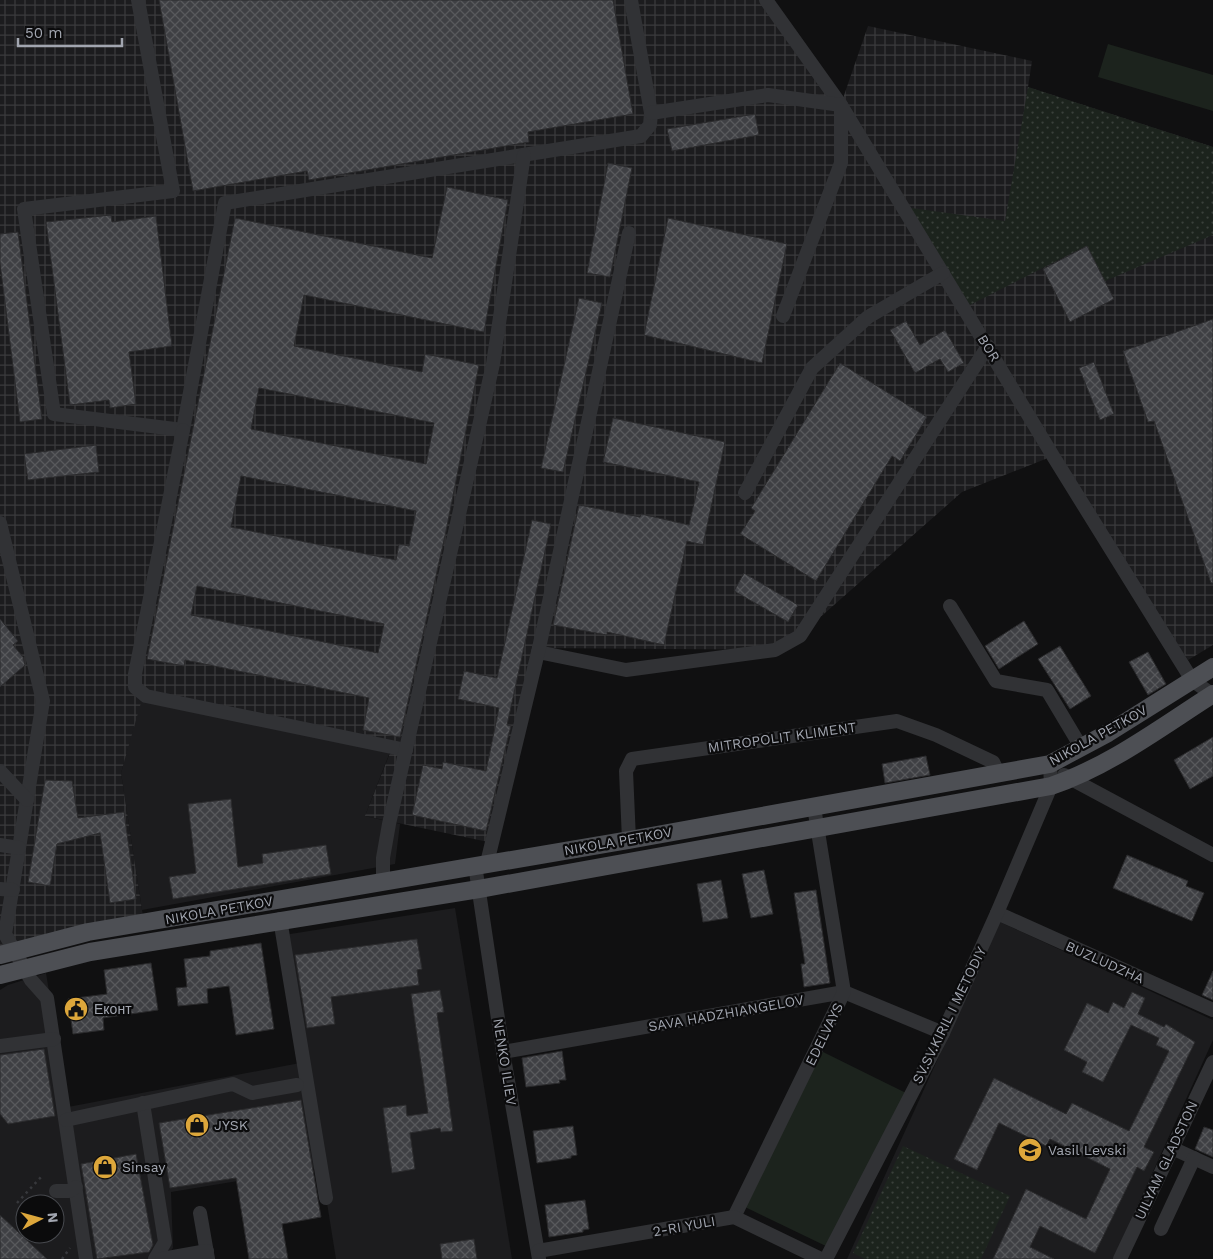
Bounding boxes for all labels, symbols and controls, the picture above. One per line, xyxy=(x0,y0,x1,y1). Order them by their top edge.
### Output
scale bar xyxy=(18,15,121,47)
text: 50 m xyxy=(25,24,62,42)
street label: BOR xyxy=(975,331,1003,365)
street label: NIKOLA PETKOV xyxy=(1046,701,1150,769)
street label: MITROPOLIT KLIMENT xyxy=(707,719,858,755)
street label: NIKOLA PETKOV xyxy=(563,824,673,858)
street label: NIKOLA PETKOV xyxy=(164,893,274,927)
street label: BUZLUDZHA xyxy=(1063,938,1147,986)
street label: SV.SV.KIRIL I METODIY xyxy=(909,944,989,1086)
street label: SAVA HADZHIANGELOV xyxy=(647,991,805,1035)
public building icon: Еконт xyxy=(63,996,89,1022)
street label: EDELVAYS xyxy=(802,1000,846,1068)
place label: Еконт xyxy=(94,1001,132,1017)
street label: NENKO ILIEV xyxy=(490,1017,520,1107)
street label: UILYAM GLADSTON xyxy=(1131,1098,1201,1222)
shop icon: JYSK xyxy=(184,1112,210,1138)
place label: JYSK xyxy=(214,1117,248,1133)
school or university icon: Vasil Levski xyxy=(1017,1137,1043,1163)
place label: Vasil Levski xyxy=(1048,1142,1126,1158)
shop icon: Sinsay xyxy=(92,1154,118,1180)
place label: Sinsay xyxy=(122,1159,166,1175)
north arrow xyxy=(15,1194,65,1244)
text: N xyxy=(44,1212,61,1224)
street label: 2-RI YULI xyxy=(652,1213,716,1239)

